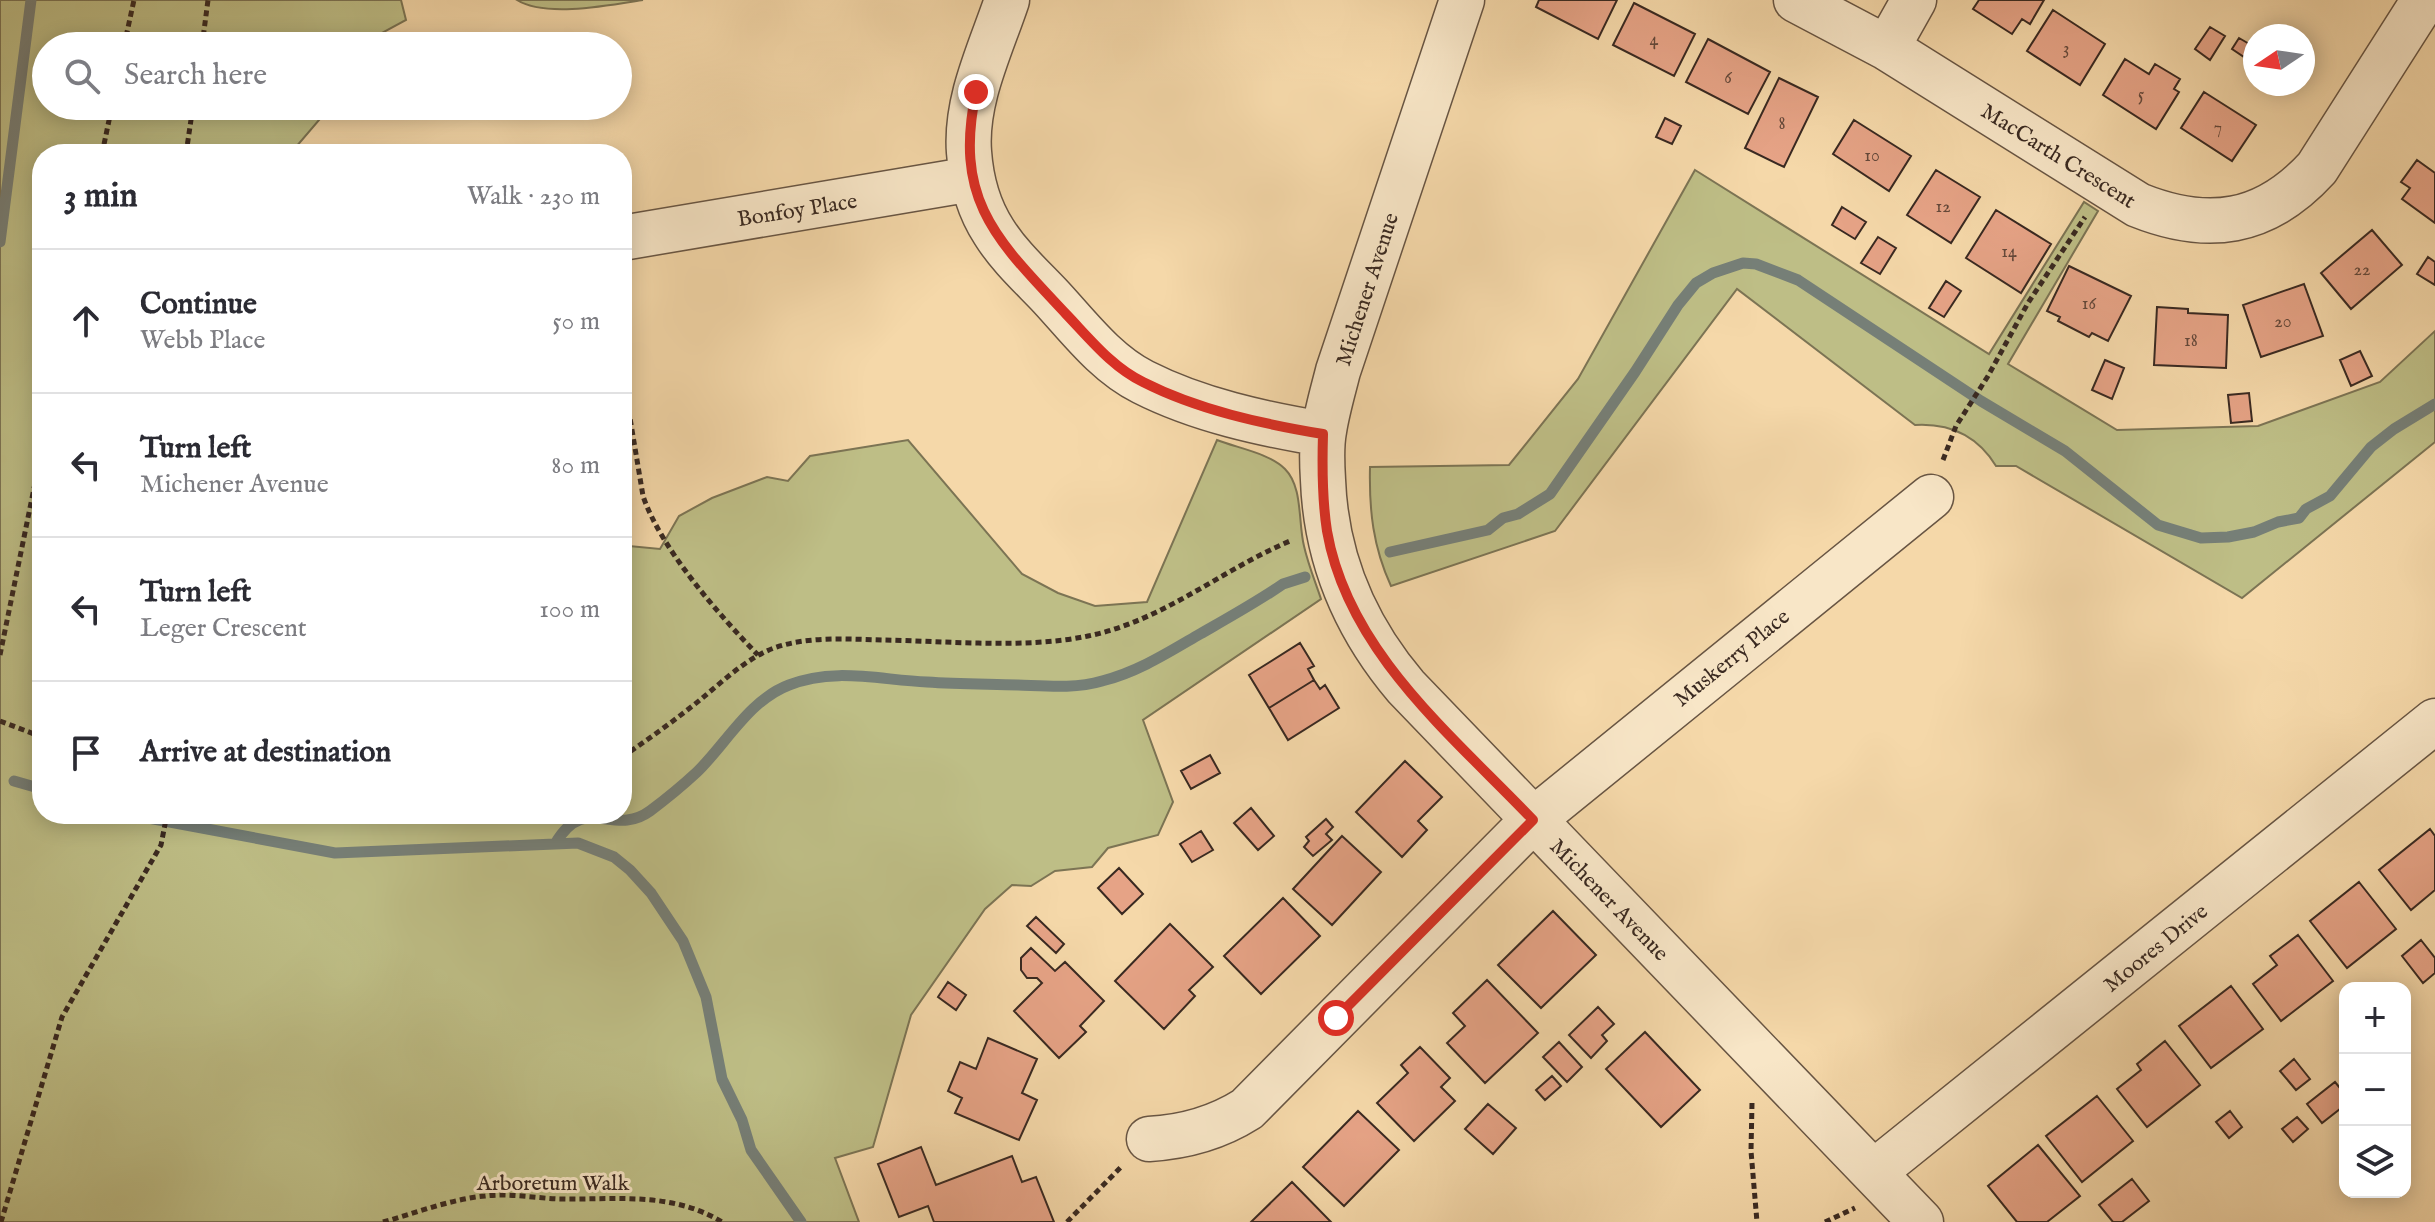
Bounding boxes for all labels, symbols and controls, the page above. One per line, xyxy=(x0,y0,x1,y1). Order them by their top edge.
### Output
north arrow xyxy=(2243,24,2315,96)
house number: 4 xyxy=(1650,29,1659,52)
search box xyxy=(32,32,632,120)
house number: 3 xyxy=(2063,38,2069,61)
icon: search xyxy=(60,54,104,98)
text: Search here xyxy=(124,57,267,95)
house number: 6 xyxy=(1724,67,1732,90)
route end xyxy=(958,74,994,110)
house number: 5 xyxy=(2138,84,2145,107)
street label: MacCarth Crescent xyxy=(1975,98,2141,216)
house number: 8 xyxy=(1778,113,1786,136)
house number: 7 xyxy=(2214,117,2222,140)
house number: 10 xyxy=(1864,145,1880,168)
text: 3 min xyxy=(64,175,138,218)
text: Walk · 230 m xyxy=(467,180,600,213)
street label: Bonfoy Place xyxy=(735,188,859,234)
house number: 12 xyxy=(1935,196,1951,219)
street label: Michener Avenue xyxy=(1330,209,1406,370)
house number: 14 xyxy=(2001,241,2017,264)
house number: 22 xyxy=(2354,259,2370,282)
text: Continue xyxy=(140,286,257,324)
house number: 16 xyxy=(2082,293,2097,316)
icon: ahead xyxy=(64,299,108,343)
text: 50 m xyxy=(552,305,600,338)
house number: 20 xyxy=(2274,311,2292,334)
text: Webb Place xyxy=(140,324,265,357)
house number: 18 xyxy=(2184,330,2198,353)
text: Turn left xyxy=(140,430,251,468)
icon: left xyxy=(64,443,108,487)
text: 80 m xyxy=(551,449,600,482)
text: Michener Avenue xyxy=(140,468,329,501)
text: Turn left xyxy=(140,574,251,612)
icon: left xyxy=(64,587,108,631)
text: 100 m xyxy=(539,593,600,626)
street label: Muskerry Place xyxy=(1669,603,1796,714)
text: Leger Crescent xyxy=(140,612,307,645)
icon: arrive xyxy=(64,731,108,775)
text: Arrive at destination xyxy=(140,734,391,772)
street label: Michener Avenue xyxy=(1543,833,1674,968)
street label: Moores Drive xyxy=(2098,898,2214,999)
map controls xyxy=(2339,982,2411,1198)
button: + xyxy=(2339,982,2411,1054)
route start xyxy=(1318,1000,1354,1036)
button: − xyxy=(2339,1054,2411,1126)
button: layers xyxy=(2339,1126,2411,1198)
street label: Arboretum Walk xyxy=(476,1170,629,1198)

